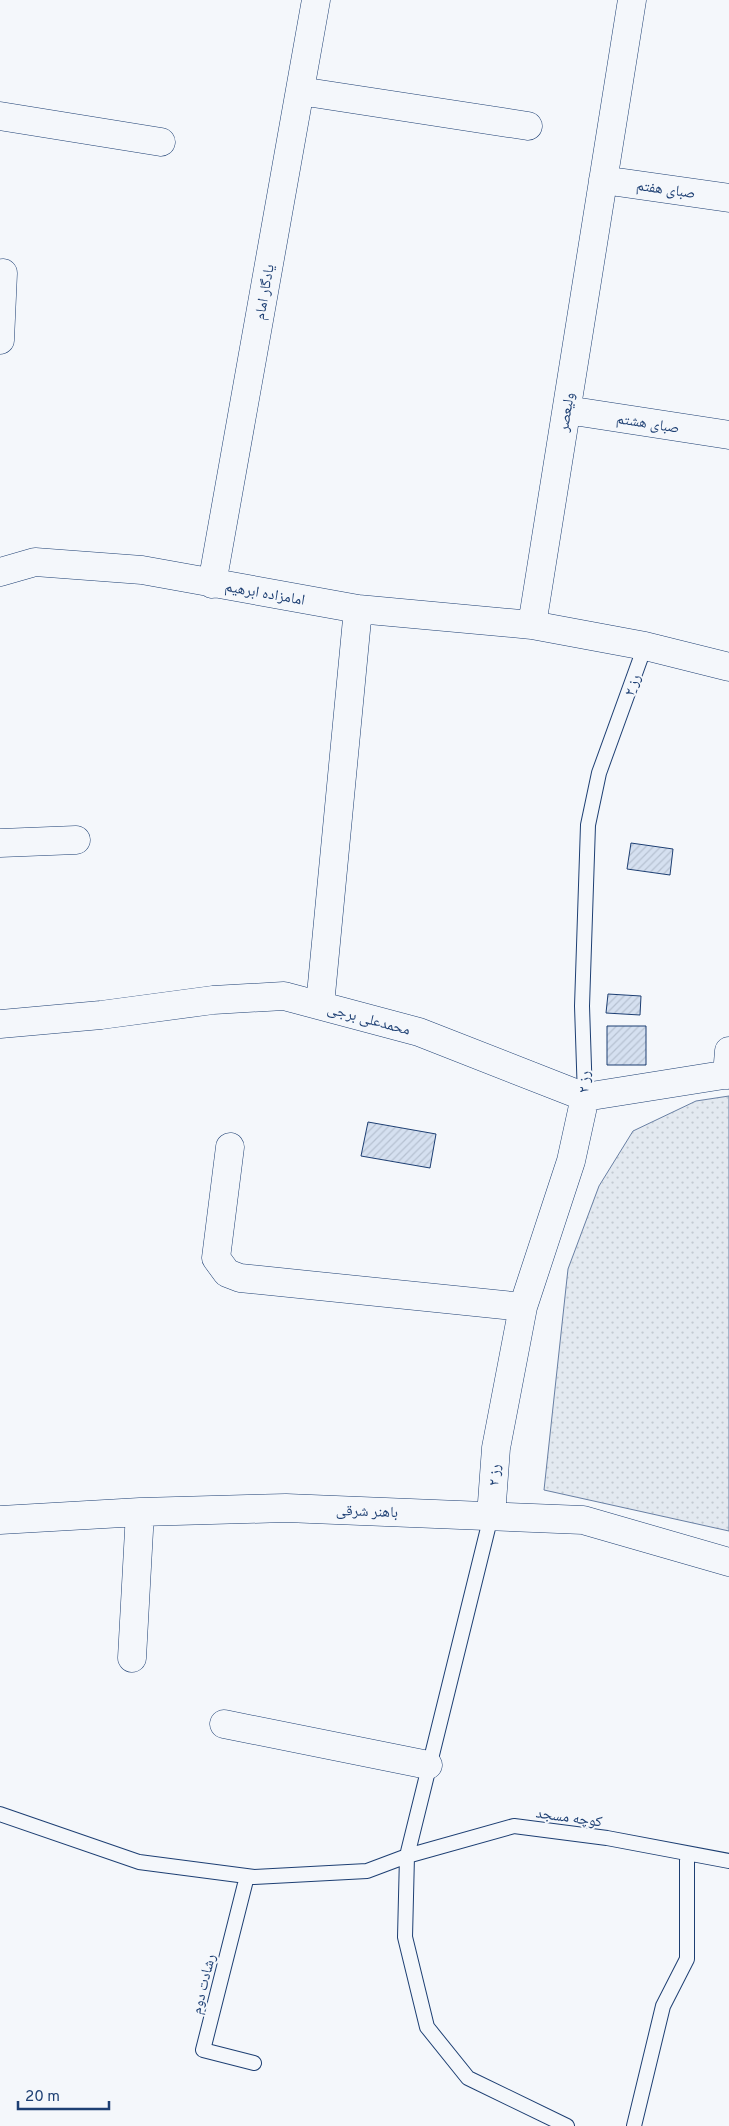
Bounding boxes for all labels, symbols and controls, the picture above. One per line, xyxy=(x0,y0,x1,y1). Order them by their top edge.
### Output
street label: صبای هفتم xyxy=(635,177,697,204)
street label: یادگار امام xyxy=(251,263,280,322)
street label: ولیعصر xyxy=(555,391,580,434)
street label: صبای هشتم xyxy=(615,410,681,439)
street label: امامزاده ابرهیم xyxy=(223,578,306,611)
street label: رز ۲ xyxy=(621,672,646,699)
street label: محمدعلی برجی xyxy=(325,1000,412,1041)
street label: رز ۲ xyxy=(576,1071,595,1093)
street label: رز ۲ xyxy=(485,1463,506,1487)
street label: باهنر شرقی xyxy=(336,1502,398,1523)
street label: کوچه مسجد xyxy=(534,1804,603,1833)
street label: رشادت دوم xyxy=(188,1952,221,2016)
scale bar xyxy=(18,2078,109,2110)
text: 20 m xyxy=(25,2088,60,2107)

